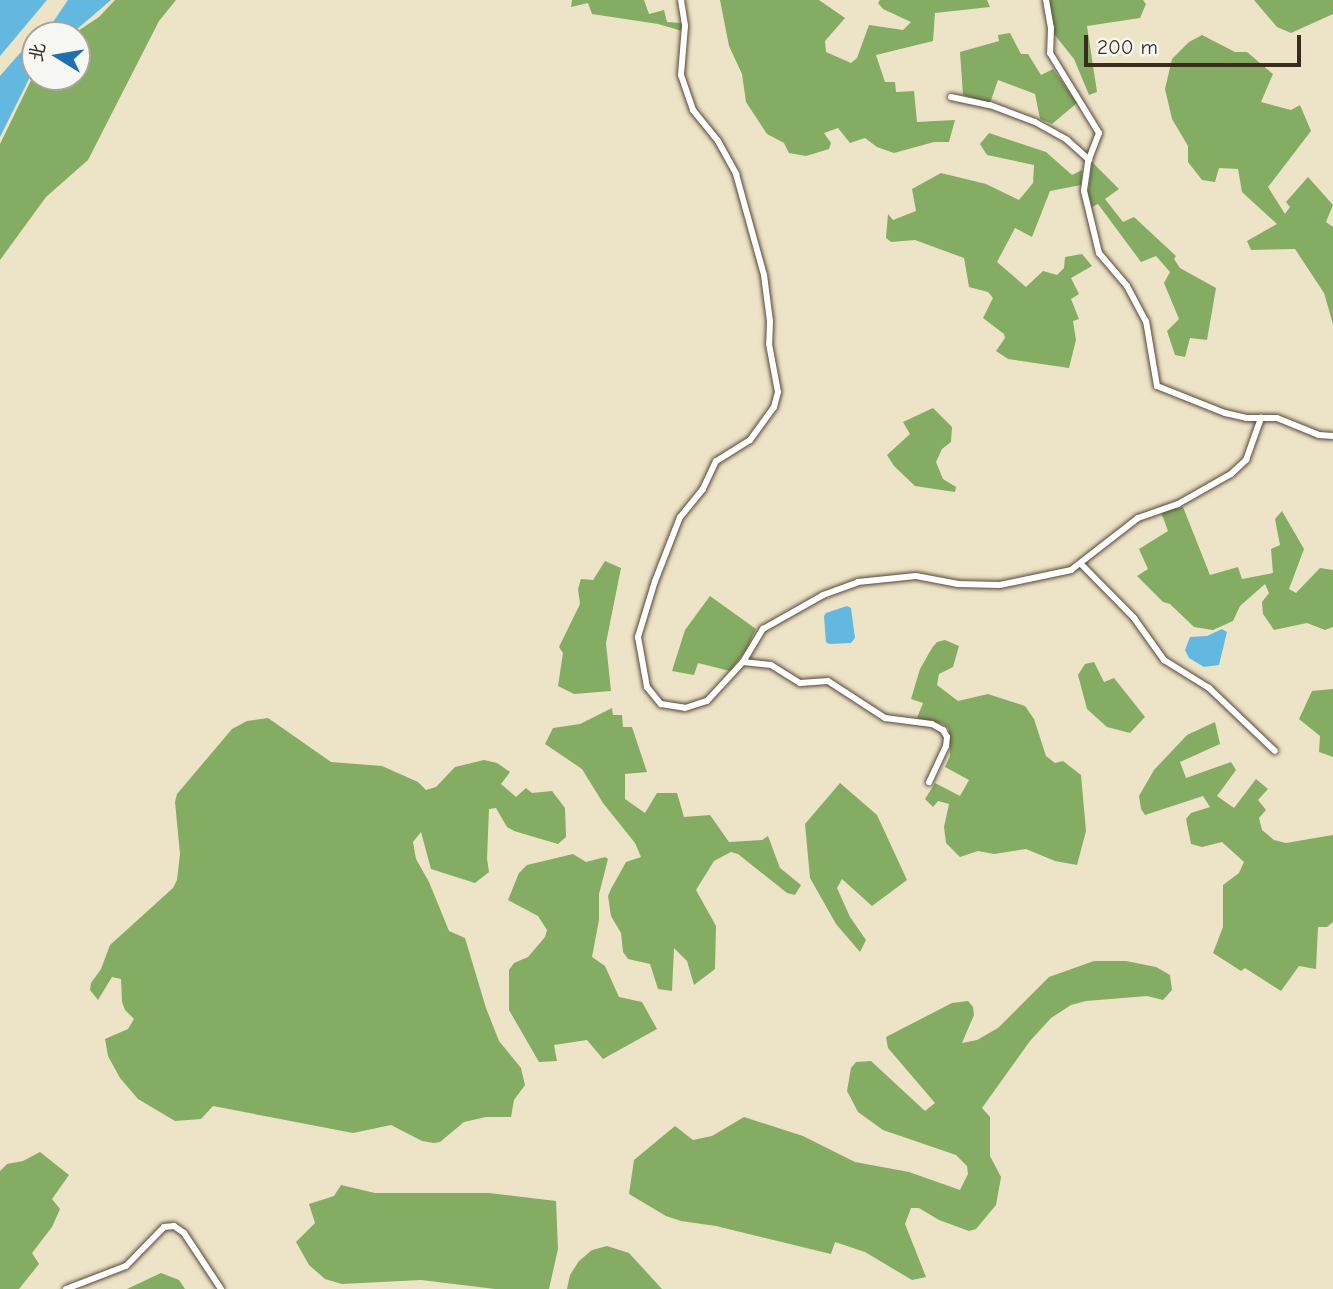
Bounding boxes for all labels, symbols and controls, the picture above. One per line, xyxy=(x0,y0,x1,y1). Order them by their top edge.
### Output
north arrow xyxy=(21,21,91,91)
scale bar xyxy=(1088,21,1305,65)
text: 200 m xyxy=(1097,35,1158,59)
text: 北 xyxy=(25,41,50,64)

